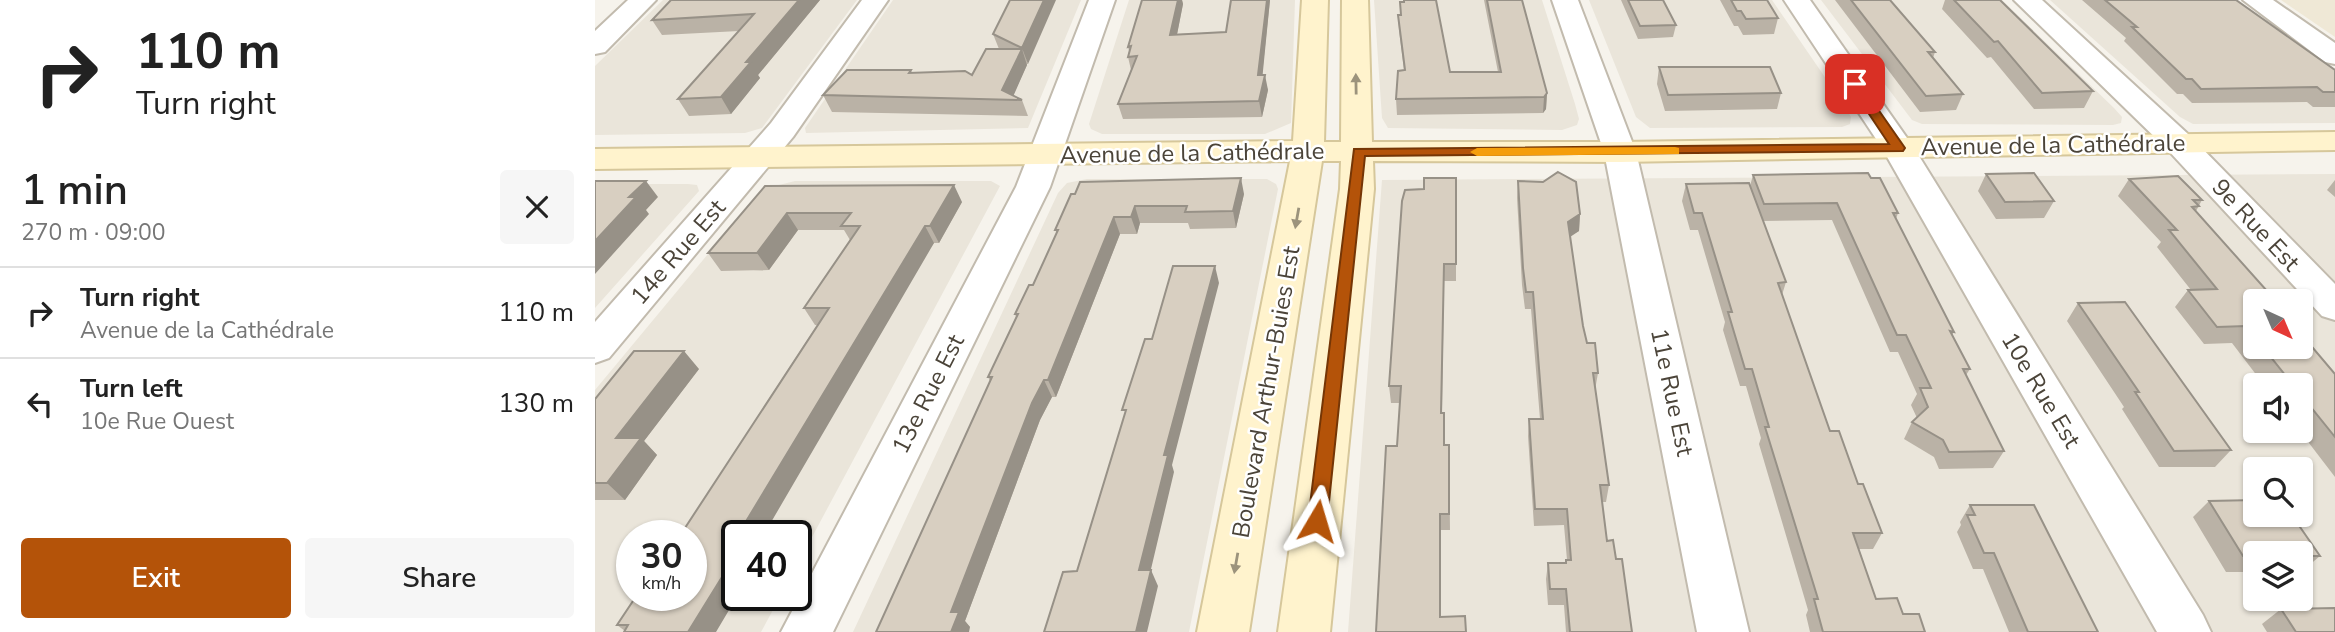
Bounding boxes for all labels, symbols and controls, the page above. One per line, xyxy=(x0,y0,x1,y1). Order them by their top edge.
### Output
text: 110 m xyxy=(136,18,280,85)
icon: right xyxy=(21,28,112,119)
pin xyxy=(1825,54,1885,114)
icon: arrive xyxy=(1836,65,1874,103)
one-way arrow xyxy=(1351,72,1362,94)
text: Turn right xyxy=(136,82,276,125)
street label: Avenue de la Cathédrale xyxy=(1920,127,2186,163)
street label: Avenue de la Cathédrale xyxy=(1059,135,1325,171)
text: 1 min xyxy=(21,162,128,219)
button: close xyxy=(500,170,574,244)
street label: 9e Rue Est xyxy=(2205,172,2307,279)
street label: 14e Rue Est xyxy=(623,192,733,311)
one-way arrow xyxy=(1291,207,1302,229)
text: 270 m · 09:00 xyxy=(21,217,166,248)
street label: Boulevard Arthur-Buies Est xyxy=(1225,243,1308,540)
text: Turn right xyxy=(80,280,199,315)
north arrow xyxy=(2243,289,2313,359)
map controls xyxy=(2243,289,2313,611)
icon: right xyxy=(21,294,59,332)
text: 110 m xyxy=(498,295,574,330)
text: Avenue de la Cathédrale xyxy=(80,315,334,346)
street label: 11e Rue Est xyxy=(1643,325,1701,459)
street label: 10e Rue Est xyxy=(1994,326,2088,454)
street label: 13e Rue Est xyxy=(884,328,972,459)
text: Turn left xyxy=(80,371,183,406)
button: sound xyxy=(2243,373,2313,443)
icon: left xyxy=(21,385,59,423)
text: 130 m xyxy=(498,386,574,421)
text: 10e Rue Ouest xyxy=(80,406,234,437)
button: search xyxy=(2243,457,2313,527)
position arrow xyxy=(1280,484,1354,558)
speed limit sign: 40 xyxy=(721,520,812,611)
text: 30 xyxy=(640,533,683,580)
button: Exit xyxy=(21,538,291,618)
button: Share xyxy=(305,538,574,618)
button: layers xyxy=(2243,541,2313,611)
one-way arrow xyxy=(1230,552,1241,574)
text: km/h xyxy=(642,571,681,595)

